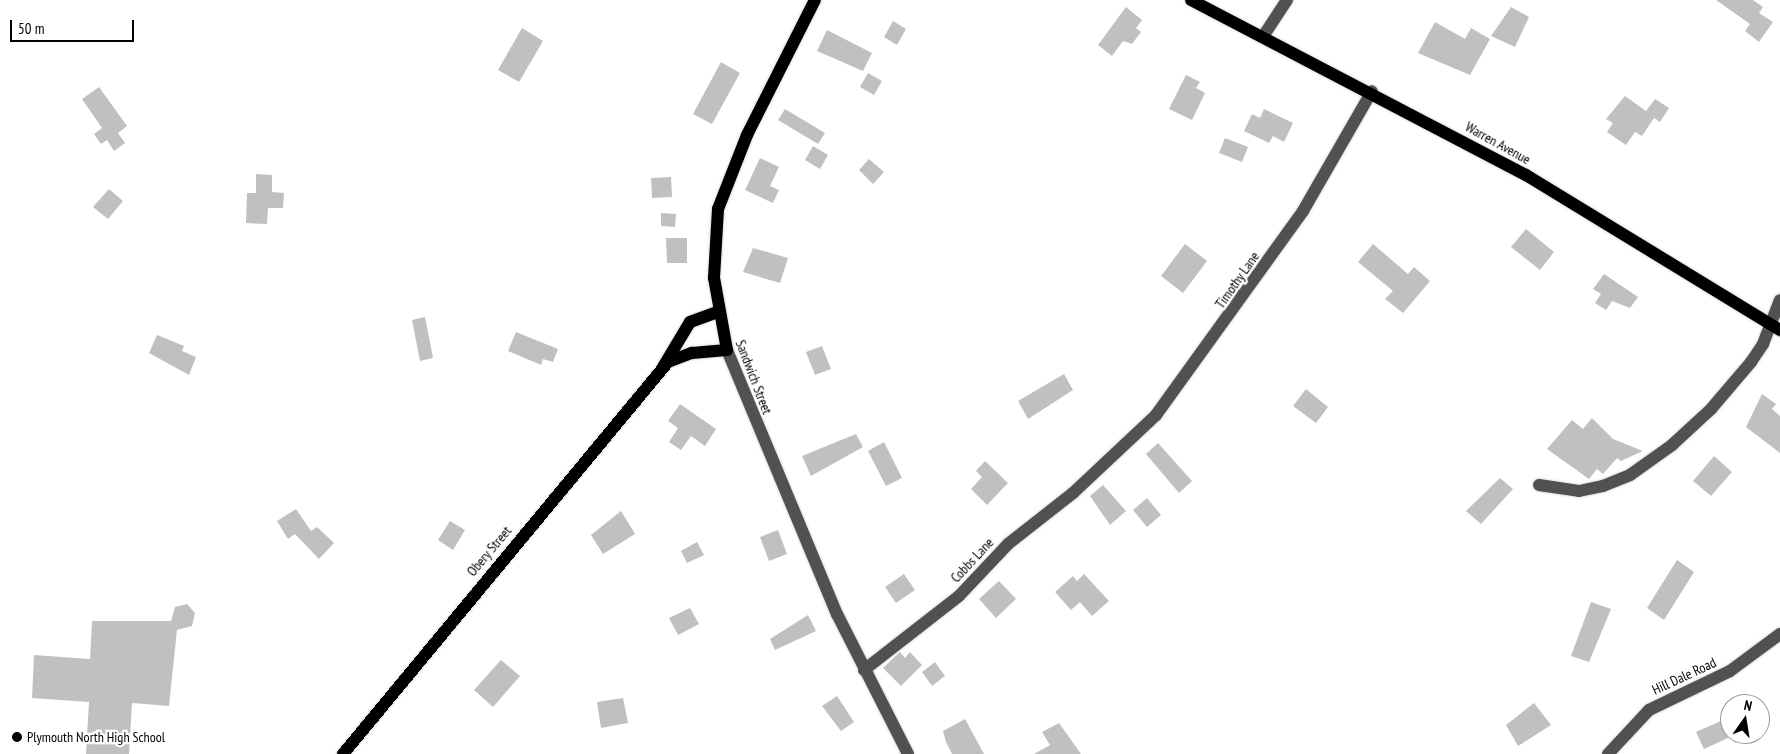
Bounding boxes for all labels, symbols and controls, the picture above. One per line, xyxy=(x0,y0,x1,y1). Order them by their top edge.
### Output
scale bar xyxy=(12,10,136,42)
text: 50 m xyxy=(18,19,44,38)
street label: Warren Avenue xyxy=(1462,118,1534,168)
street label: Timothy Lane xyxy=(1211,248,1263,312)
street label: Sandwich Street xyxy=(732,337,776,417)
street label: Obery Street xyxy=(463,522,515,580)
street label: Cobbs Lane xyxy=(947,534,997,586)
street label: Hill Dale Road xyxy=(1649,654,1719,698)
north arrow xyxy=(1720,694,1770,744)
text: N xyxy=(1742,696,1754,715)
place label: Plymouth North High School xyxy=(27,729,165,745)
marker: Plymouth North High School xyxy=(11,731,23,743)

